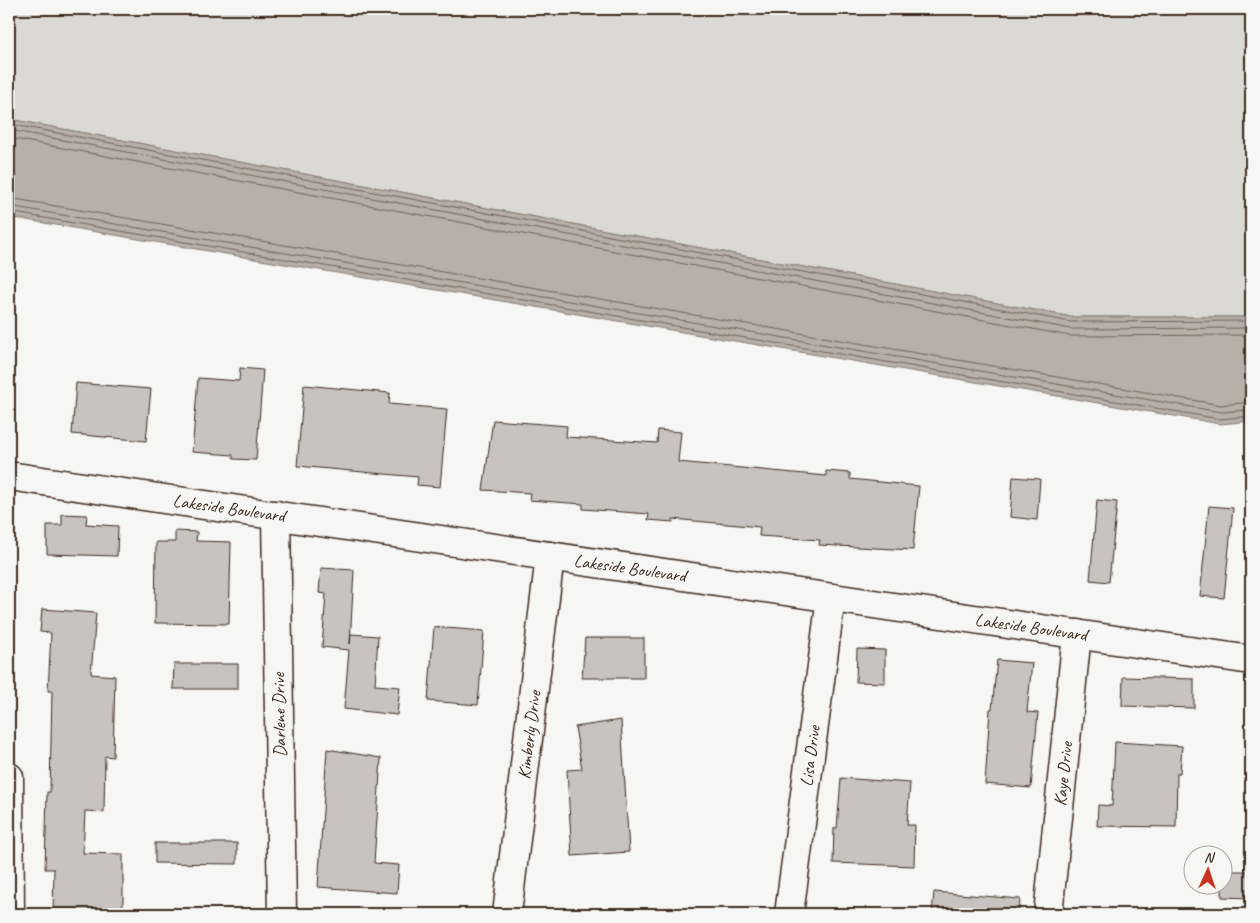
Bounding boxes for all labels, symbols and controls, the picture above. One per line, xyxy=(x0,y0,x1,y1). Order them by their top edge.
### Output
street label: Lakeside Boulevard xyxy=(172,489,289,527)
street label: Lakeside Boulevard xyxy=(573,549,690,587)
street label: Lakeside Boulevard xyxy=(974,608,1091,646)
street label: Darlene Drive xyxy=(267,672,291,757)
street label: Kimberly Drive xyxy=(513,689,545,780)
street label: Lisa Drive xyxy=(795,723,825,788)
street label: Kaye Drive xyxy=(1049,740,1077,807)
north arrow xyxy=(1182,846,1232,896)
text: N xyxy=(1204,849,1216,866)

